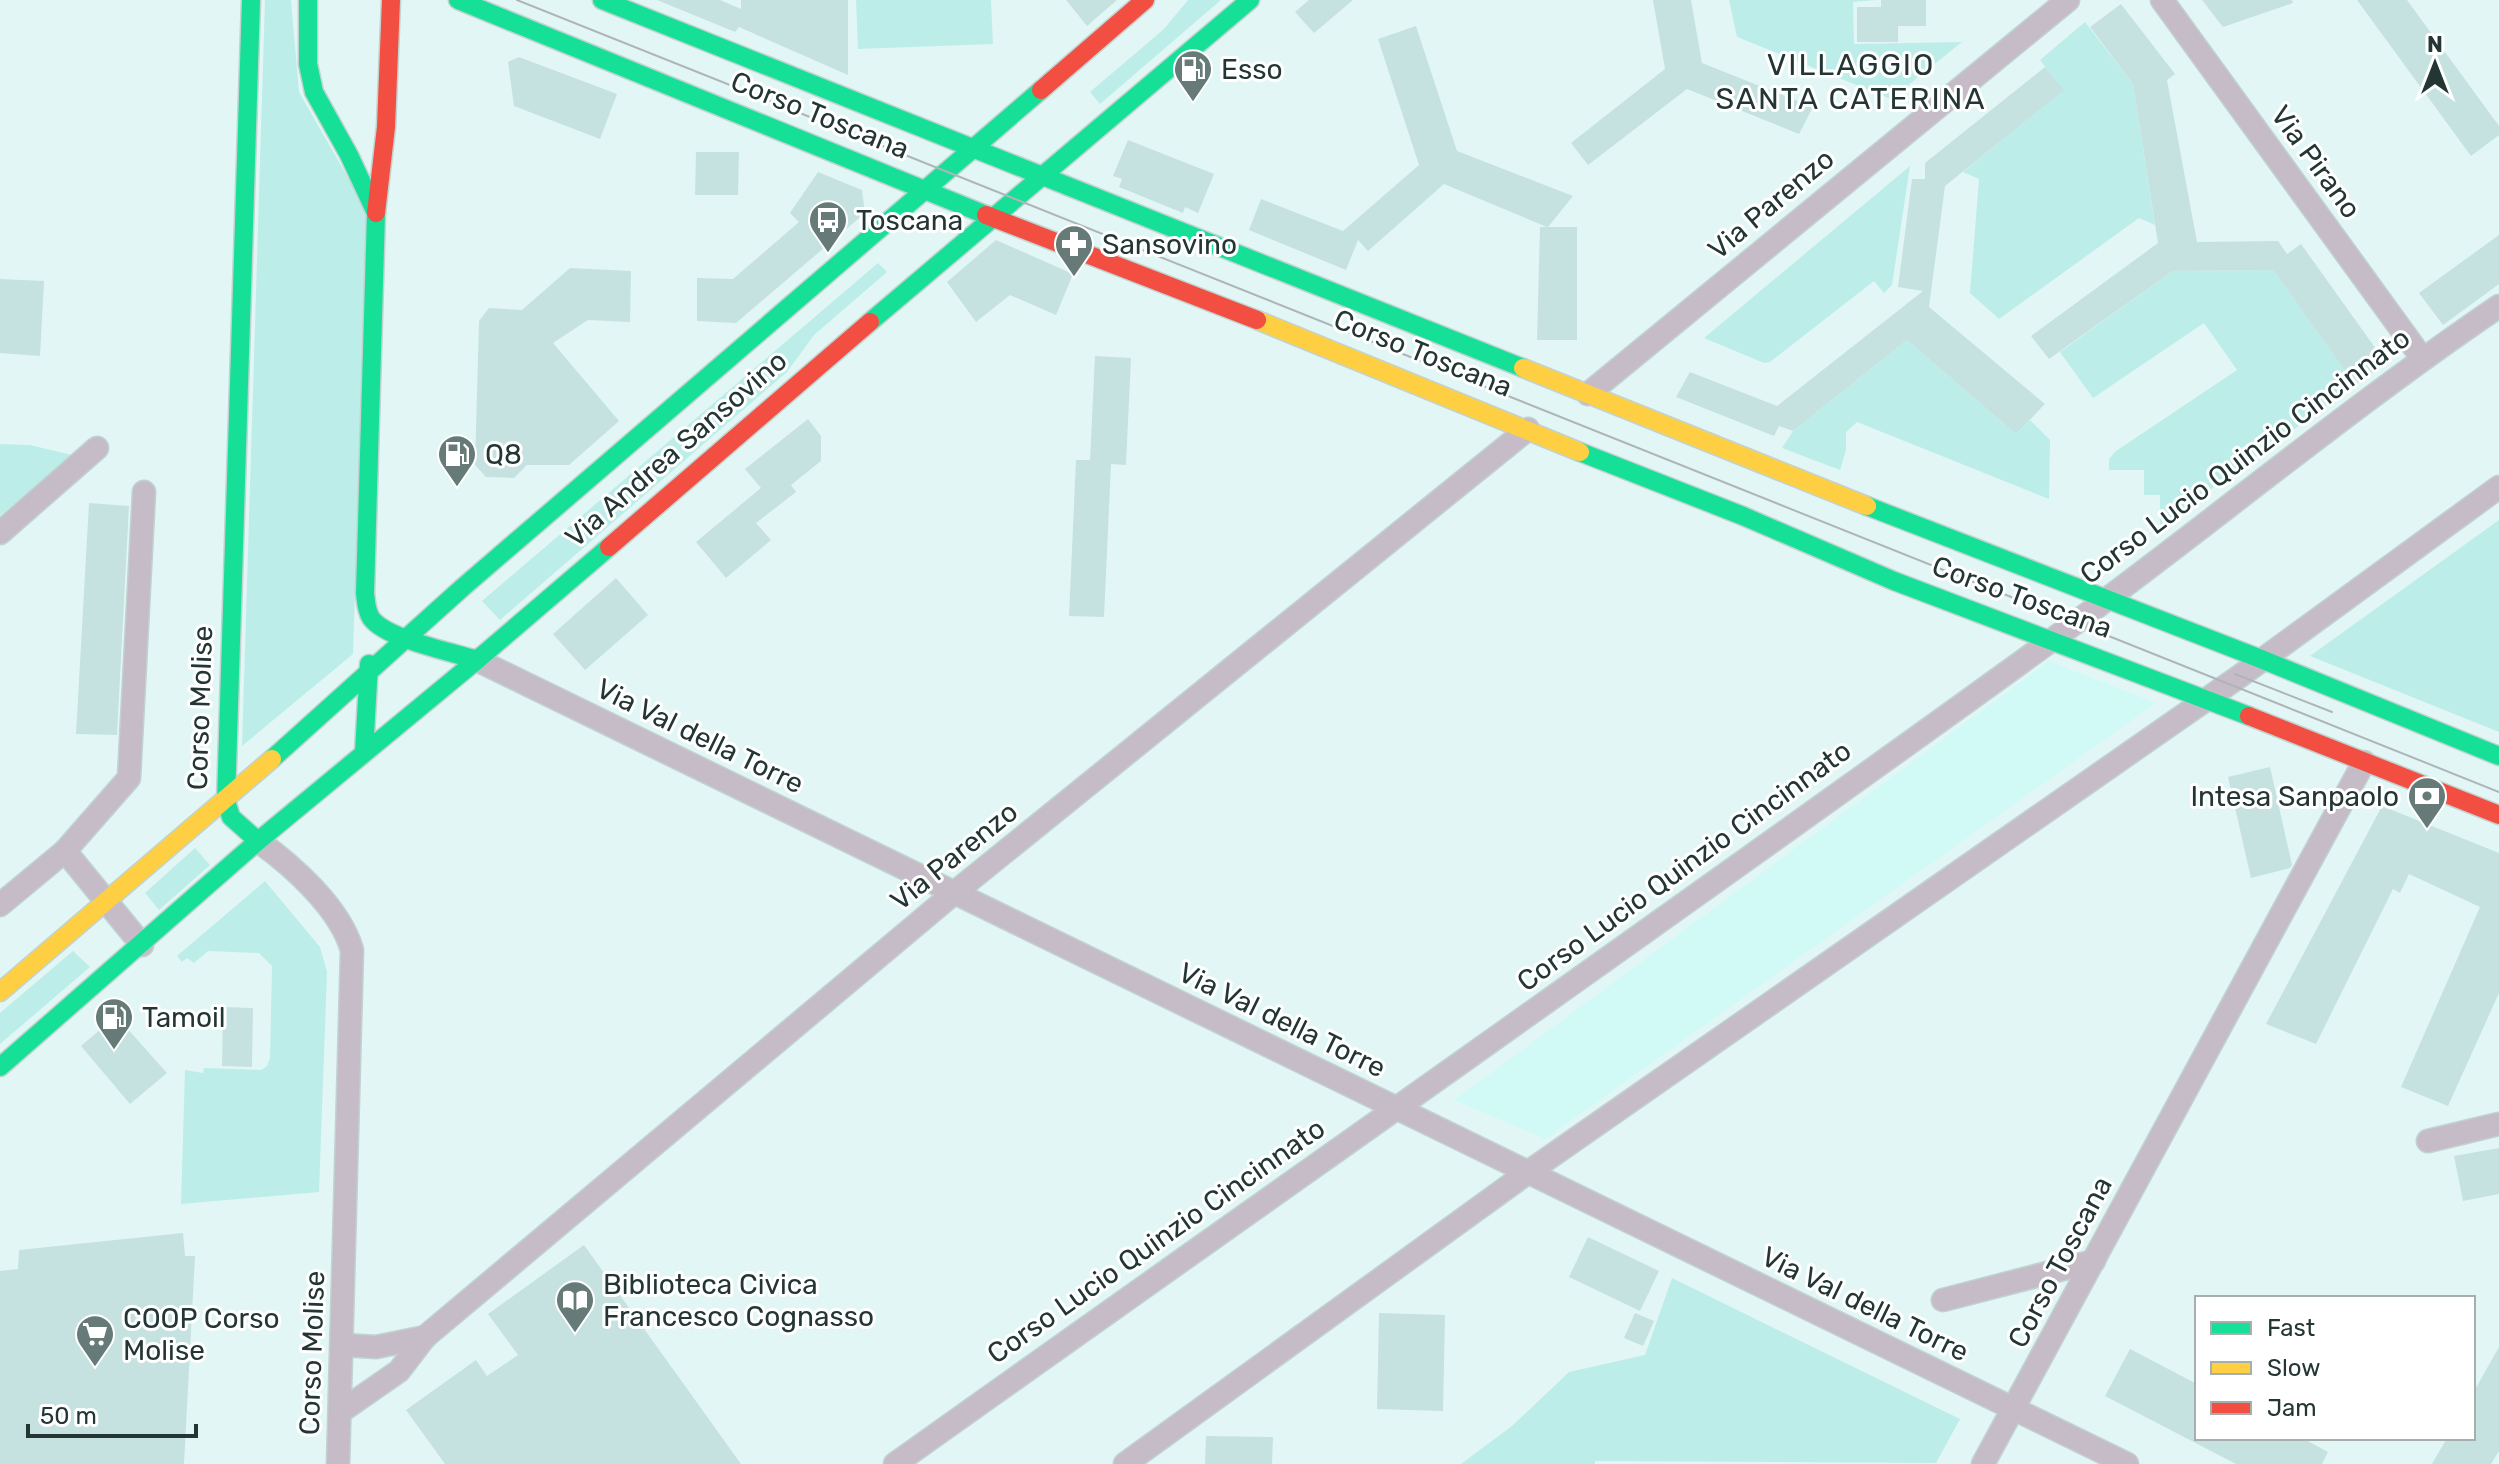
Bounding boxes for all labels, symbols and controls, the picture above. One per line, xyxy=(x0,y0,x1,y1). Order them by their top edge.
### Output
north arrow xyxy=(2395,24,2475,104)
text: N xyxy=(2427,31,2443,58)
district label: VILLAGGIO SANTA CATERINA xyxy=(1715,47,1987,117)
fuel station icon: Esso xyxy=(1172,48,1214,103)
place label: Esso xyxy=(1221,53,1283,86)
street label: Corso Toscana xyxy=(726,64,914,166)
street label: Via Pirano xyxy=(2264,99,2368,225)
street label: Via Parenzo xyxy=(1702,142,1840,266)
bus stop icon: Toscana xyxy=(807,199,849,254)
place label: Toscana xyxy=(856,204,963,237)
pharmacy icon: Sansovino xyxy=(1053,223,1095,278)
place label: Sansovino xyxy=(1102,228,1237,261)
street label: Corso Toscana xyxy=(1329,302,1517,404)
street label: Corso Lucio Quinzio Cincinnato xyxy=(2074,321,2416,591)
street label: Via Andrea Sansovino xyxy=(559,344,793,554)
fuel station icon: Q8 xyxy=(436,433,478,488)
place label: Q8 xyxy=(485,438,522,471)
street label: Corso Toscana xyxy=(1928,549,2116,645)
street label: Corso Molise xyxy=(181,625,219,791)
street label: Via Val della Torre xyxy=(591,672,809,800)
street label: Corso Lucio Quinzio Cincinnato xyxy=(1511,734,1857,998)
bank icon: Intesa Sanpaolo xyxy=(2406,775,2448,830)
place label: Intesa Sanpaolo xyxy=(2190,780,2399,813)
street label: Via Parenzo xyxy=(884,795,1024,917)
street label: Via Val della Torre xyxy=(1173,956,1391,1084)
fuel station icon: Tamoil xyxy=(93,996,135,1051)
place label: Tamoil xyxy=(142,1001,226,1034)
street label: Corso Lucio Quinzio Cincinnato xyxy=(981,1112,1331,1370)
street label: Corso Toscana xyxy=(2001,1171,2119,1353)
street label: Via Val della Torre xyxy=(1756,1240,1974,1368)
place label: Biblioteca Civica Francesco Cognasso xyxy=(603,1268,874,1333)
street label: Corso Molise xyxy=(293,1270,331,1436)
library icon: Biblioteca Civica Francesco Cognasso xyxy=(554,1279,596,1334)
legend xyxy=(2195,1296,2475,1440)
place label: COOP Corso Molise xyxy=(123,1302,279,1367)
supermarket icon: COOP Corso Molise xyxy=(74,1313,116,1368)
text: Fast xyxy=(2267,1314,2315,1342)
text: Slow xyxy=(2267,1354,2320,1382)
scale bar xyxy=(28,1388,196,1438)
text: Jam xyxy=(2267,1394,2317,1422)
text: 50 m xyxy=(40,1402,97,1430)

